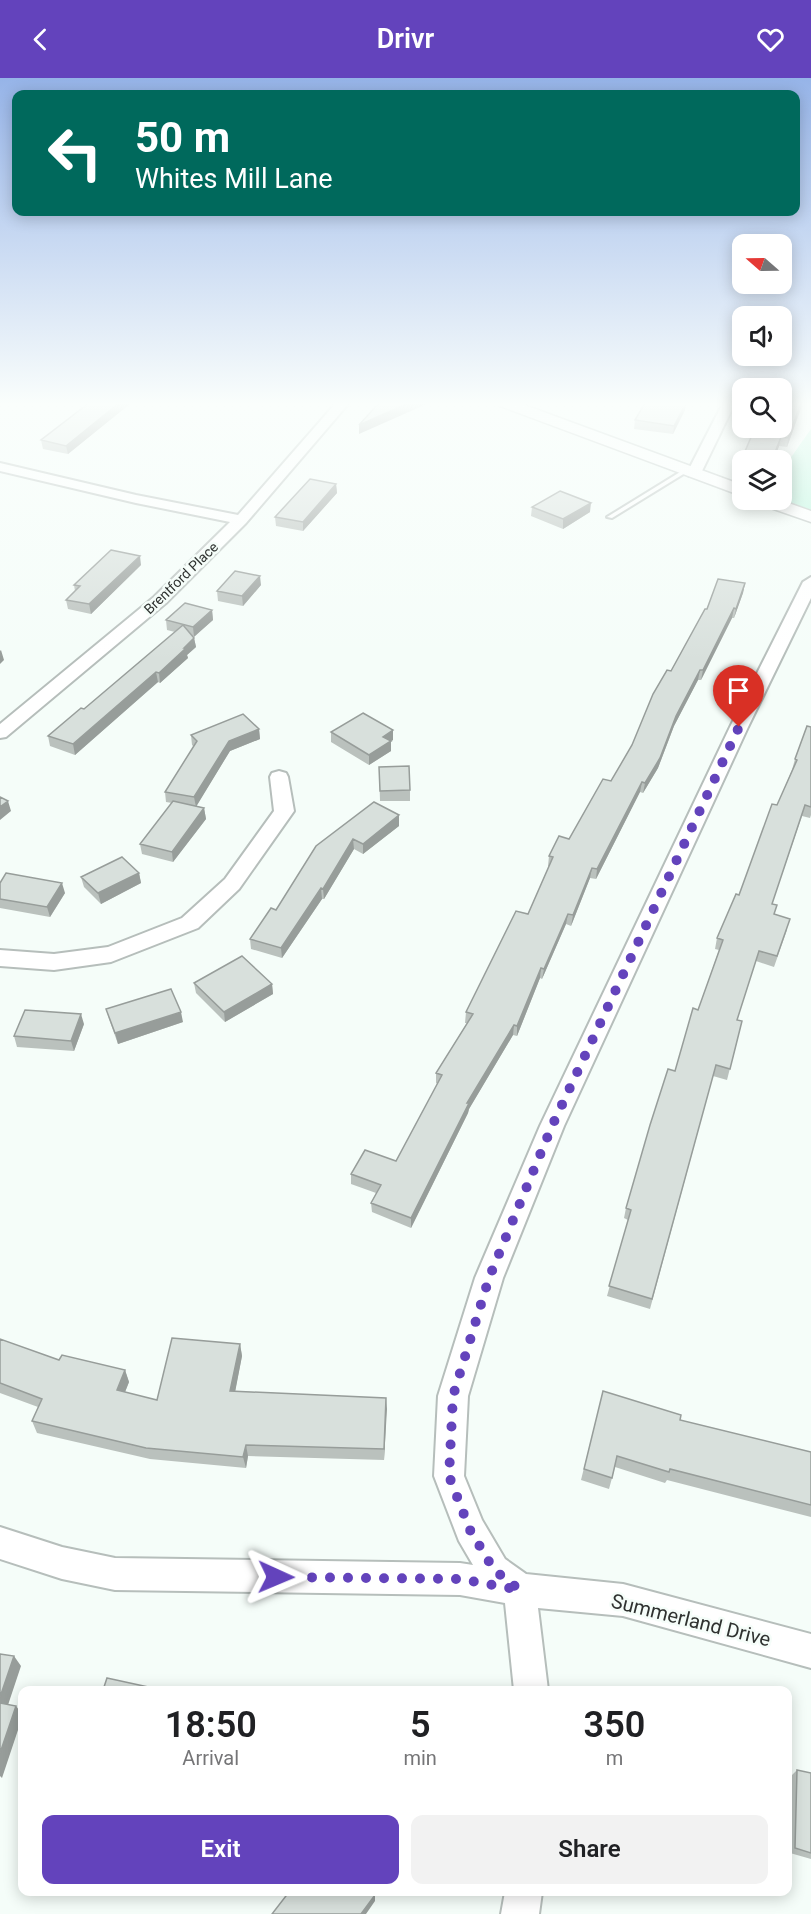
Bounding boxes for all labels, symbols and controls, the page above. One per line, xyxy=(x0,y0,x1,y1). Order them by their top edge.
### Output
icon: back xyxy=(24,23,57,56)
text: Drivr xyxy=(377,23,434,55)
icon: heart xyxy=(754,23,787,56)
text: 50 m xyxy=(135,113,230,162)
icon: left xyxy=(36,114,114,192)
text: Whites Mill Lane xyxy=(135,163,333,195)
north arrow xyxy=(732,234,792,294)
map controls xyxy=(732,234,792,510)
button: sound xyxy=(732,306,792,366)
button: search xyxy=(732,378,792,438)
button: layers xyxy=(732,450,792,510)
street label: Brentford Place xyxy=(141,539,221,617)
pin xyxy=(713,665,764,727)
icon: arrive xyxy=(722,674,755,707)
position arrow xyxy=(244,1545,308,1609)
street label: Summerland Drive xyxy=(609,1589,773,1651)
text: 18:50 xyxy=(165,1704,257,1746)
text: 5 xyxy=(410,1704,430,1746)
text: 350 xyxy=(584,1704,645,1746)
text: Arrival xyxy=(182,1746,239,1770)
text: min xyxy=(403,1746,437,1770)
text: m xyxy=(606,1746,623,1770)
button: Exit xyxy=(42,1815,399,1884)
button: Share xyxy=(411,1815,768,1884)

